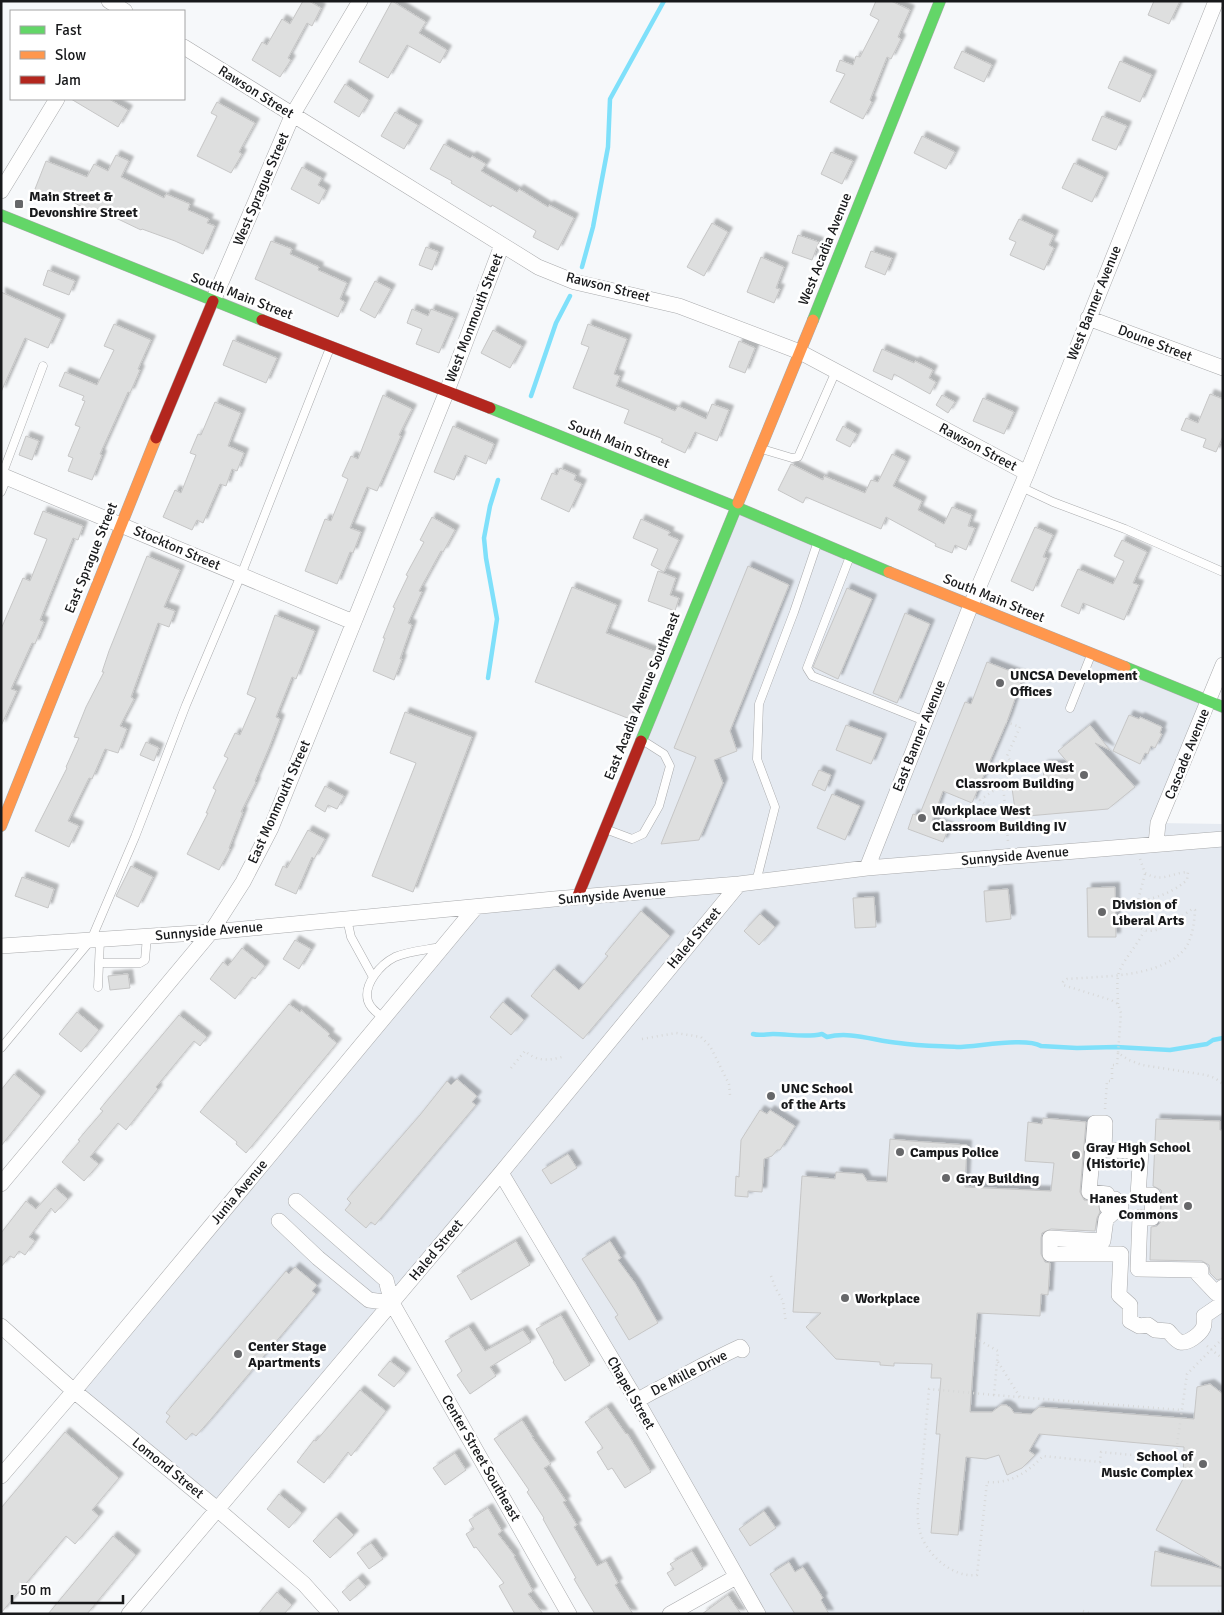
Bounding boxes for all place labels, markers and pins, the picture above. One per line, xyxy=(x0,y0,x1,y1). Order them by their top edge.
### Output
place label: Main Street & Devonshire Street xyxy=(29,188,138,221)
marker: Main Street & Devonshire Street xyxy=(13,198,25,210)
place label: UNCSA Development Offices xyxy=(1010,667,1138,700)
marker: UNCSA Development Offices xyxy=(994,677,1006,689)
place label: Workplace West Classroom Building xyxy=(955,759,1075,792)
marker: Workplace West Classroom Building xyxy=(1078,769,1090,781)
place label: Workplace West Classroom Building IV xyxy=(932,802,1067,835)
marker: Workplace West Classroom Building IV xyxy=(916,812,928,824)
place label: Division of Liberal Arts xyxy=(1112,896,1184,929)
marker: Division of Liberal Arts xyxy=(1096,906,1108,918)
place label: UNC School of the Arts xyxy=(781,1080,853,1113)
marker: UNC School of the Arts xyxy=(765,1090,777,1102)
place label: Gray High School (Historic) xyxy=(1086,1139,1191,1172)
place label: Campus Police xyxy=(910,1144,999,1161)
marker: Campus Police xyxy=(894,1146,906,1158)
marker: Gray High School (Historic) xyxy=(1070,1149,1082,1161)
place label: Gray Building xyxy=(956,1170,1040,1187)
marker: Gray Building xyxy=(940,1172,952,1184)
place label: Hanes Student Commons xyxy=(1089,1190,1179,1223)
marker: Hanes Student Commons xyxy=(1182,1200,1194,1212)
place label: Workplace xyxy=(855,1290,920,1307)
marker: Workplace xyxy=(839,1292,851,1304)
place label: Center Stage Apartments xyxy=(248,1338,326,1371)
marker: Center Stage Apartments xyxy=(232,1348,244,1360)
place label: School of Music Complex xyxy=(1101,1448,1194,1481)
marker: School of Music Complex xyxy=(1197,1458,1209,1470)

